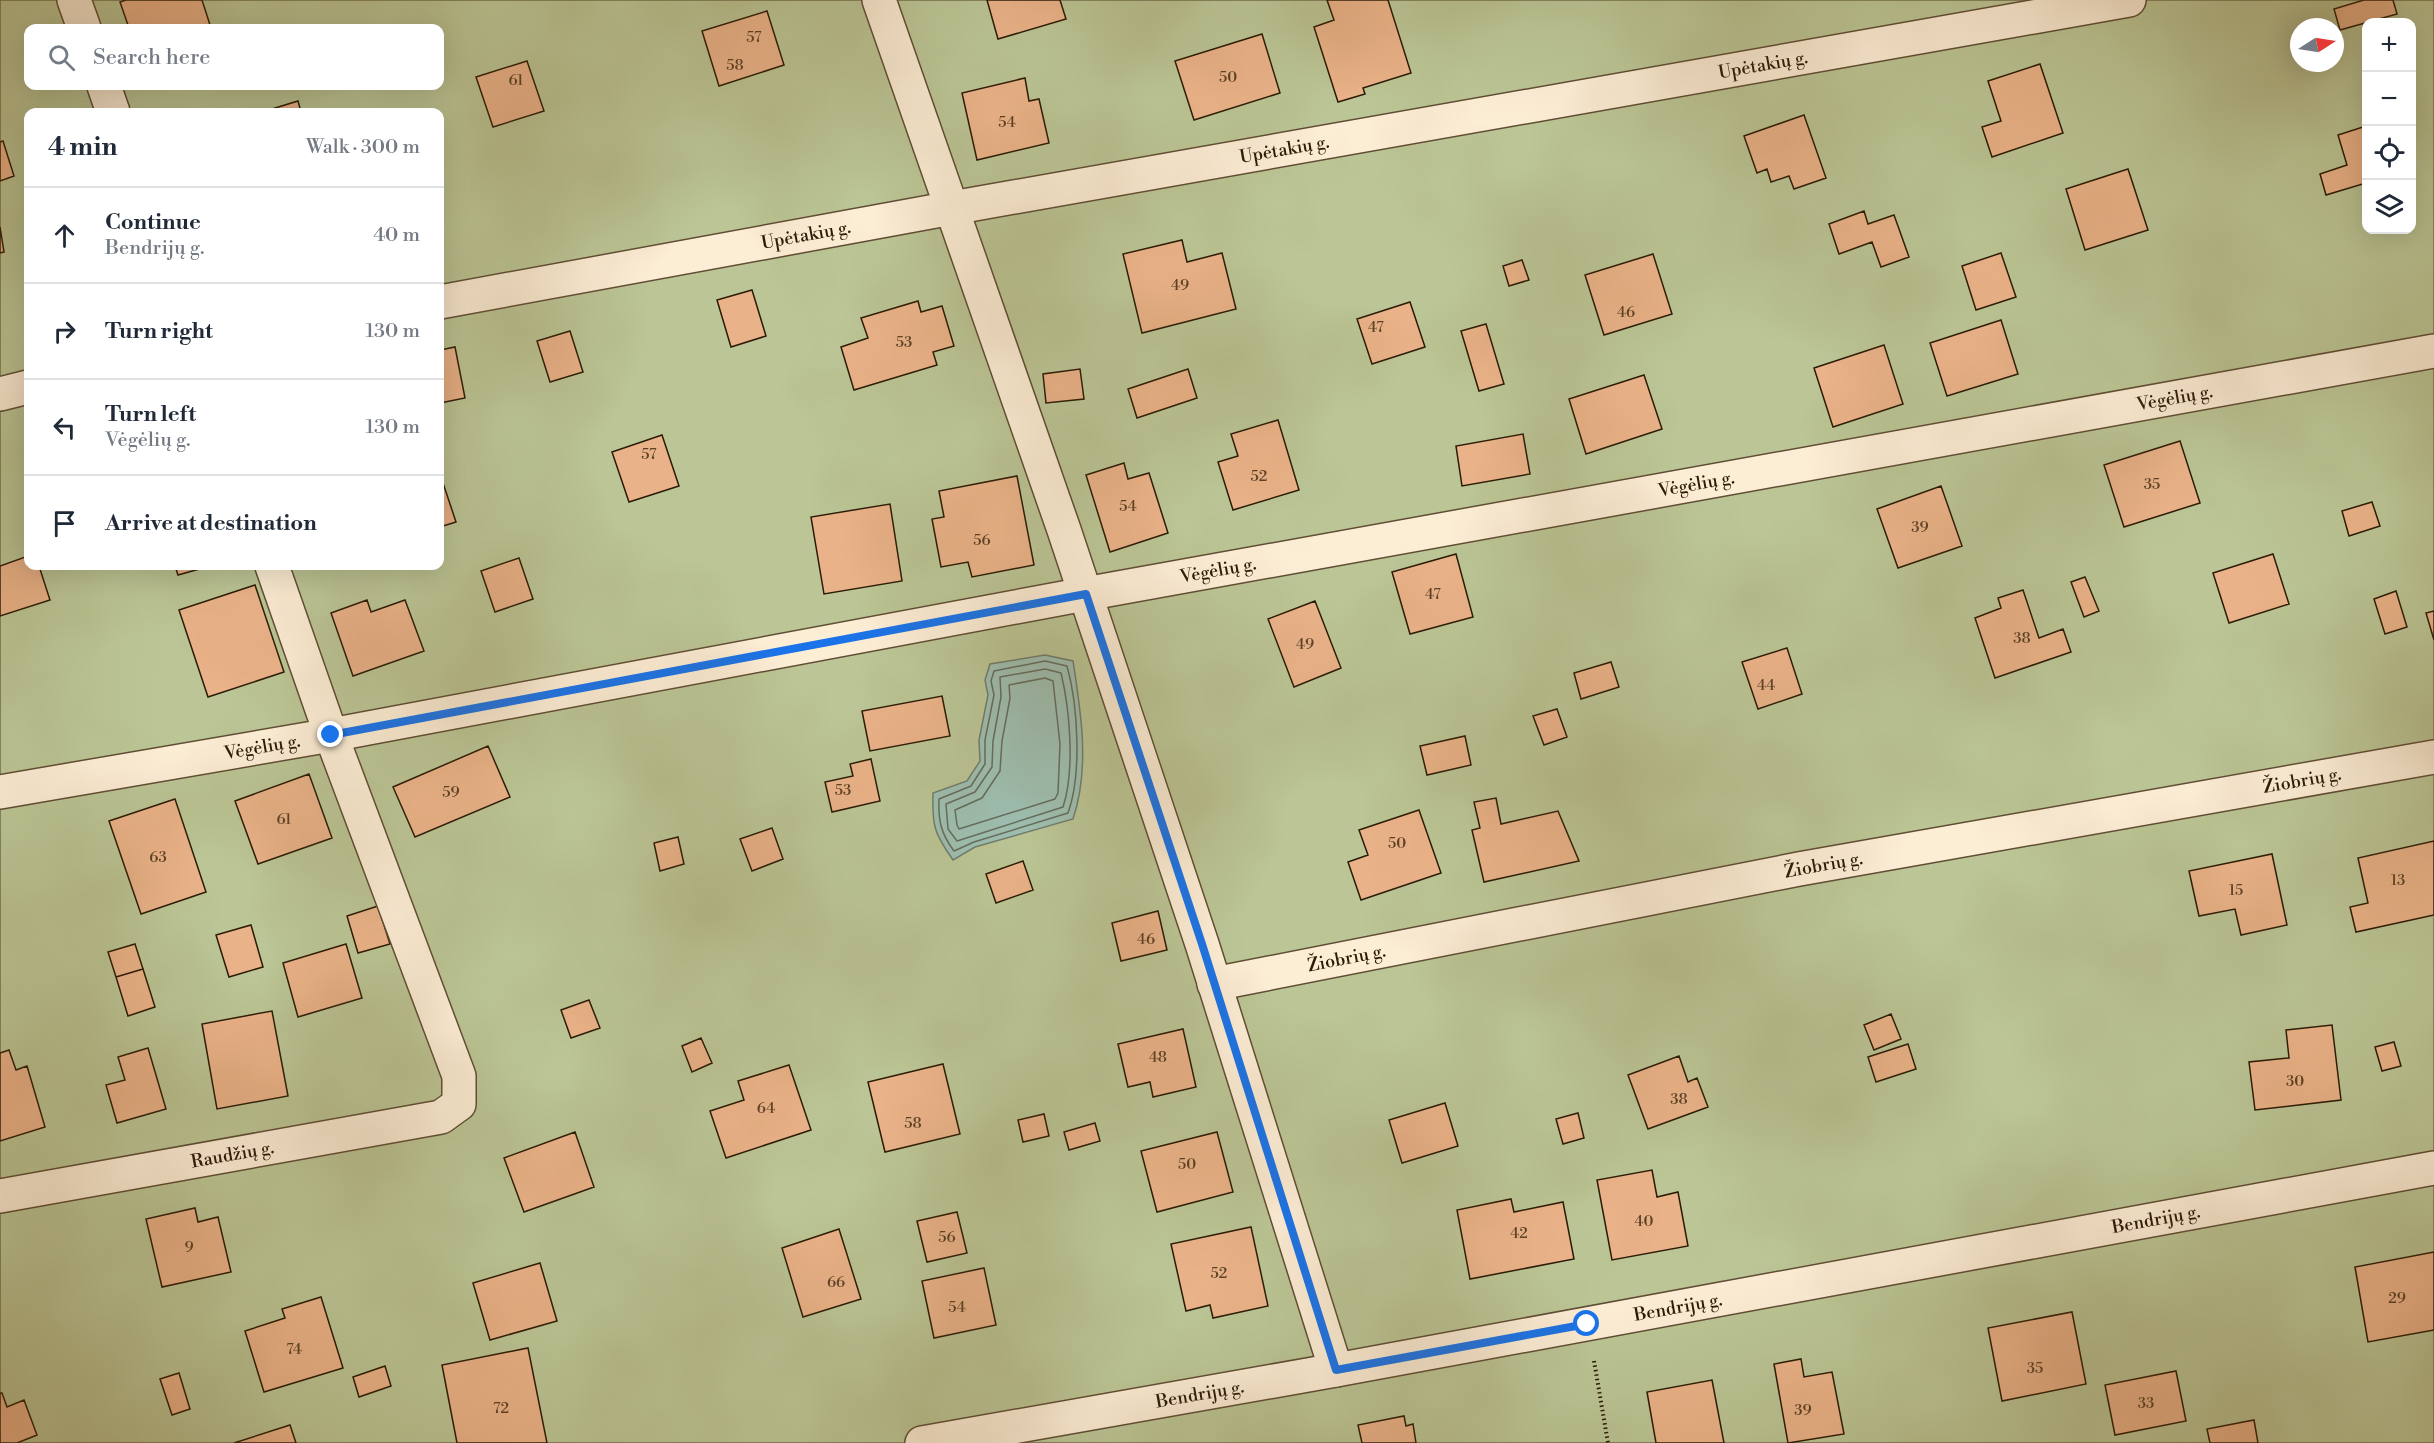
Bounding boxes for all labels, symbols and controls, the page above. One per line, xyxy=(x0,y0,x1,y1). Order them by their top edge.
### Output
north arrow xyxy=(2290,18,2344,72)
map controls xyxy=(2362,18,2416,234)
button: + xyxy=(2362,18,2416,72)
search box xyxy=(24,24,444,90)
house number: 57 xyxy=(746,28,762,47)
icon: search xyxy=(45,41,78,74)
text: Search here xyxy=(93,44,210,71)
street label: Upėtakių g. xyxy=(1716,45,1810,84)
house number: 58 xyxy=(726,56,744,75)
house number: 50 xyxy=(1219,68,1237,87)
house number: 61 xyxy=(508,71,524,90)
button: − xyxy=(2362,72,2416,126)
house number: 54 xyxy=(998,113,1016,132)
button: locate xyxy=(2362,126,2416,180)
street label: Upėtakių g. xyxy=(1238,130,1331,169)
text: 4 min xyxy=(48,131,118,163)
text: Walk · 300 m xyxy=(306,135,420,160)
button: layers xyxy=(2362,180,2416,234)
text: Continue xyxy=(105,209,201,236)
street label: Upėtakių g. xyxy=(759,215,853,254)
icon: ahead xyxy=(48,219,81,252)
text: 40 m xyxy=(373,223,420,248)
text: Bendrijų g. xyxy=(105,236,204,261)
house number: 49 xyxy=(1171,276,1189,295)
house number: 46 xyxy=(1617,303,1635,322)
icon: right xyxy=(48,315,81,348)
text: Turn right xyxy=(105,318,213,345)
house number: 47 xyxy=(1368,318,1384,337)
text: 130 m xyxy=(365,319,420,344)
house number: 53 xyxy=(896,333,912,352)
street label: Vėgėlių g. xyxy=(2134,380,2214,416)
text: Turn left xyxy=(105,401,196,428)
icon: left xyxy=(48,411,81,444)
text: 130 m xyxy=(365,415,420,440)
text: Vėgėlių g. xyxy=(105,428,191,453)
house number: 57 xyxy=(641,445,657,464)
street label: Vėgėlių g. xyxy=(1655,466,1736,502)
house number: 52 xyxy=(1251,467,1267,486)
house number: 35 xyxy=(2144,475,2160,494)
house number: 54 xyxy=(1119,497,1137,516)
icon: arrive xyxy=(48,507,81,540)
text: Arrive at destination xyxy=(105,510,317,537)
house number: 39 xyxy=(1911,518,1929,537)
house number: 56 xyxy=(973,531,991,550)
street label: Vėgėlių g. xyxy=(1177,552,1258,588)
house number: 47 xyxy=(1425,585,1441,604)
house number: 38 xyxy=(2013,629,2031,648)
house number: 49 xyxy=(1296,635,1314,654)
house number: 44 xyxy=(1757,676,1775,695)
route end xyxy=(317,721,343,747)
street label: Vėgėlių g. xyxy=(221,729,302,765)
street label: Žiobrių g. xyxy=(2261,762,2343,798)
house number: 53 xyxy=(835,781,851,800)
house number: 59 xyxy=(442,783,460,802)
house number: 61 xyxy=(276,810,292,829)
house number: 50 xyxy=(1388,834,1406,853)
street label: Žiobrių g. xyxy=(1782,846,1864,883)
house number: 63 xyxy=(149,848,167,867)
house number: 13 xyxy=(2391,871,2405,890)
house number: 15 xyxy=(2229,881,2243,900)
house number: 46 xyxy=(1137,930,1155,949)
street label: Žiobrių g. xyxy=(1305,939,1388,977)
house number: 48 xyxy=(1149,1048,1167,1067)
house number: 30 xyxy=(2286,1072,2304,1091)
house number: 38 xyxy=(1670,1090,1688,1109)
house number: 64 xyxy=(757,1099,775,1118)
house number: 58 xyxy=(904,1114,922,1133)
street label: Raudžių g. xyxy=(189,1136,276,1173)
house number: 50 xyxy=(1178,1155,1196,1174)
street label: Bendrijų g. xyxy=(2109,1200,2202,1239)
house number: 40 xyxy=(1635,1212,1653,1231)
house number: 42 xyxy=(1510,1224,1528,1243)
house number: 56 xyxy=(938,1228,956,1247)
house number: 9 xyxy=(184,1238,194,1257)
house number: 52 xyxy=(1211,1264,1227,1283)
house number: 66 xyxy=(827,1273,845,1292)
street label: Bendrijų g. xyxy=(1631,1288,1724,1327)
house number: 29 xyxy=(2388,1289,2406,1308)
house number: 54 xyxy=(948,1298,966,1317)
route start xyxy=(1573,1310,1599,1336)
house number: 74 xyxy=(286,1340,302,1359)
house number: 35 xyxy=(2027,1359,2043,1378)
street label: Bendrijų g. xyxy=(1153,1375,1246,1413)
house number: 33 xyxy=(2138,1394,2154,1413)
house number: 72 xyxy=(493,1399,509,1418)
house number: 39 xyxy=(1794,1401,1812,1420)

